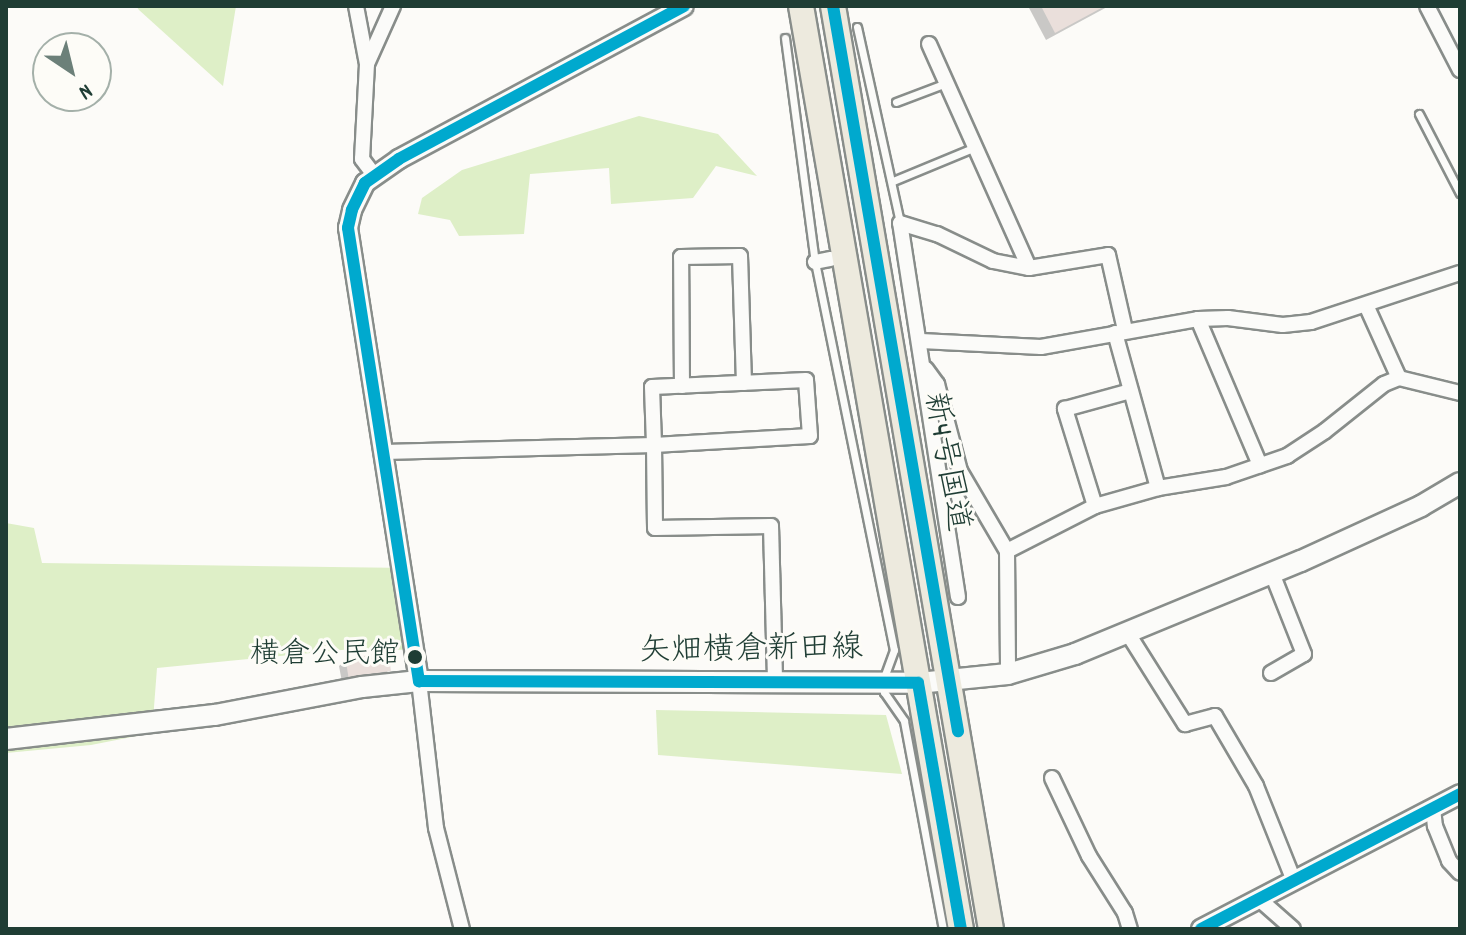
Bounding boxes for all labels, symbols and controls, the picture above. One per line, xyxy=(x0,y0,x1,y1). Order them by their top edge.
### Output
north arrow xyxy=(32,32,112,112)
text: N xyxy=(72,75,98,106)
street label: 新4号国道 xyxy=(913,389,975,535)
street label: 矢畑横倉新田線 xyxy=(639,631,863,673)
place label: 横倉公民館 xyxy=(250,639,400,675)
marker: 横倉公民館 xyxy=(407,649,423,665)

